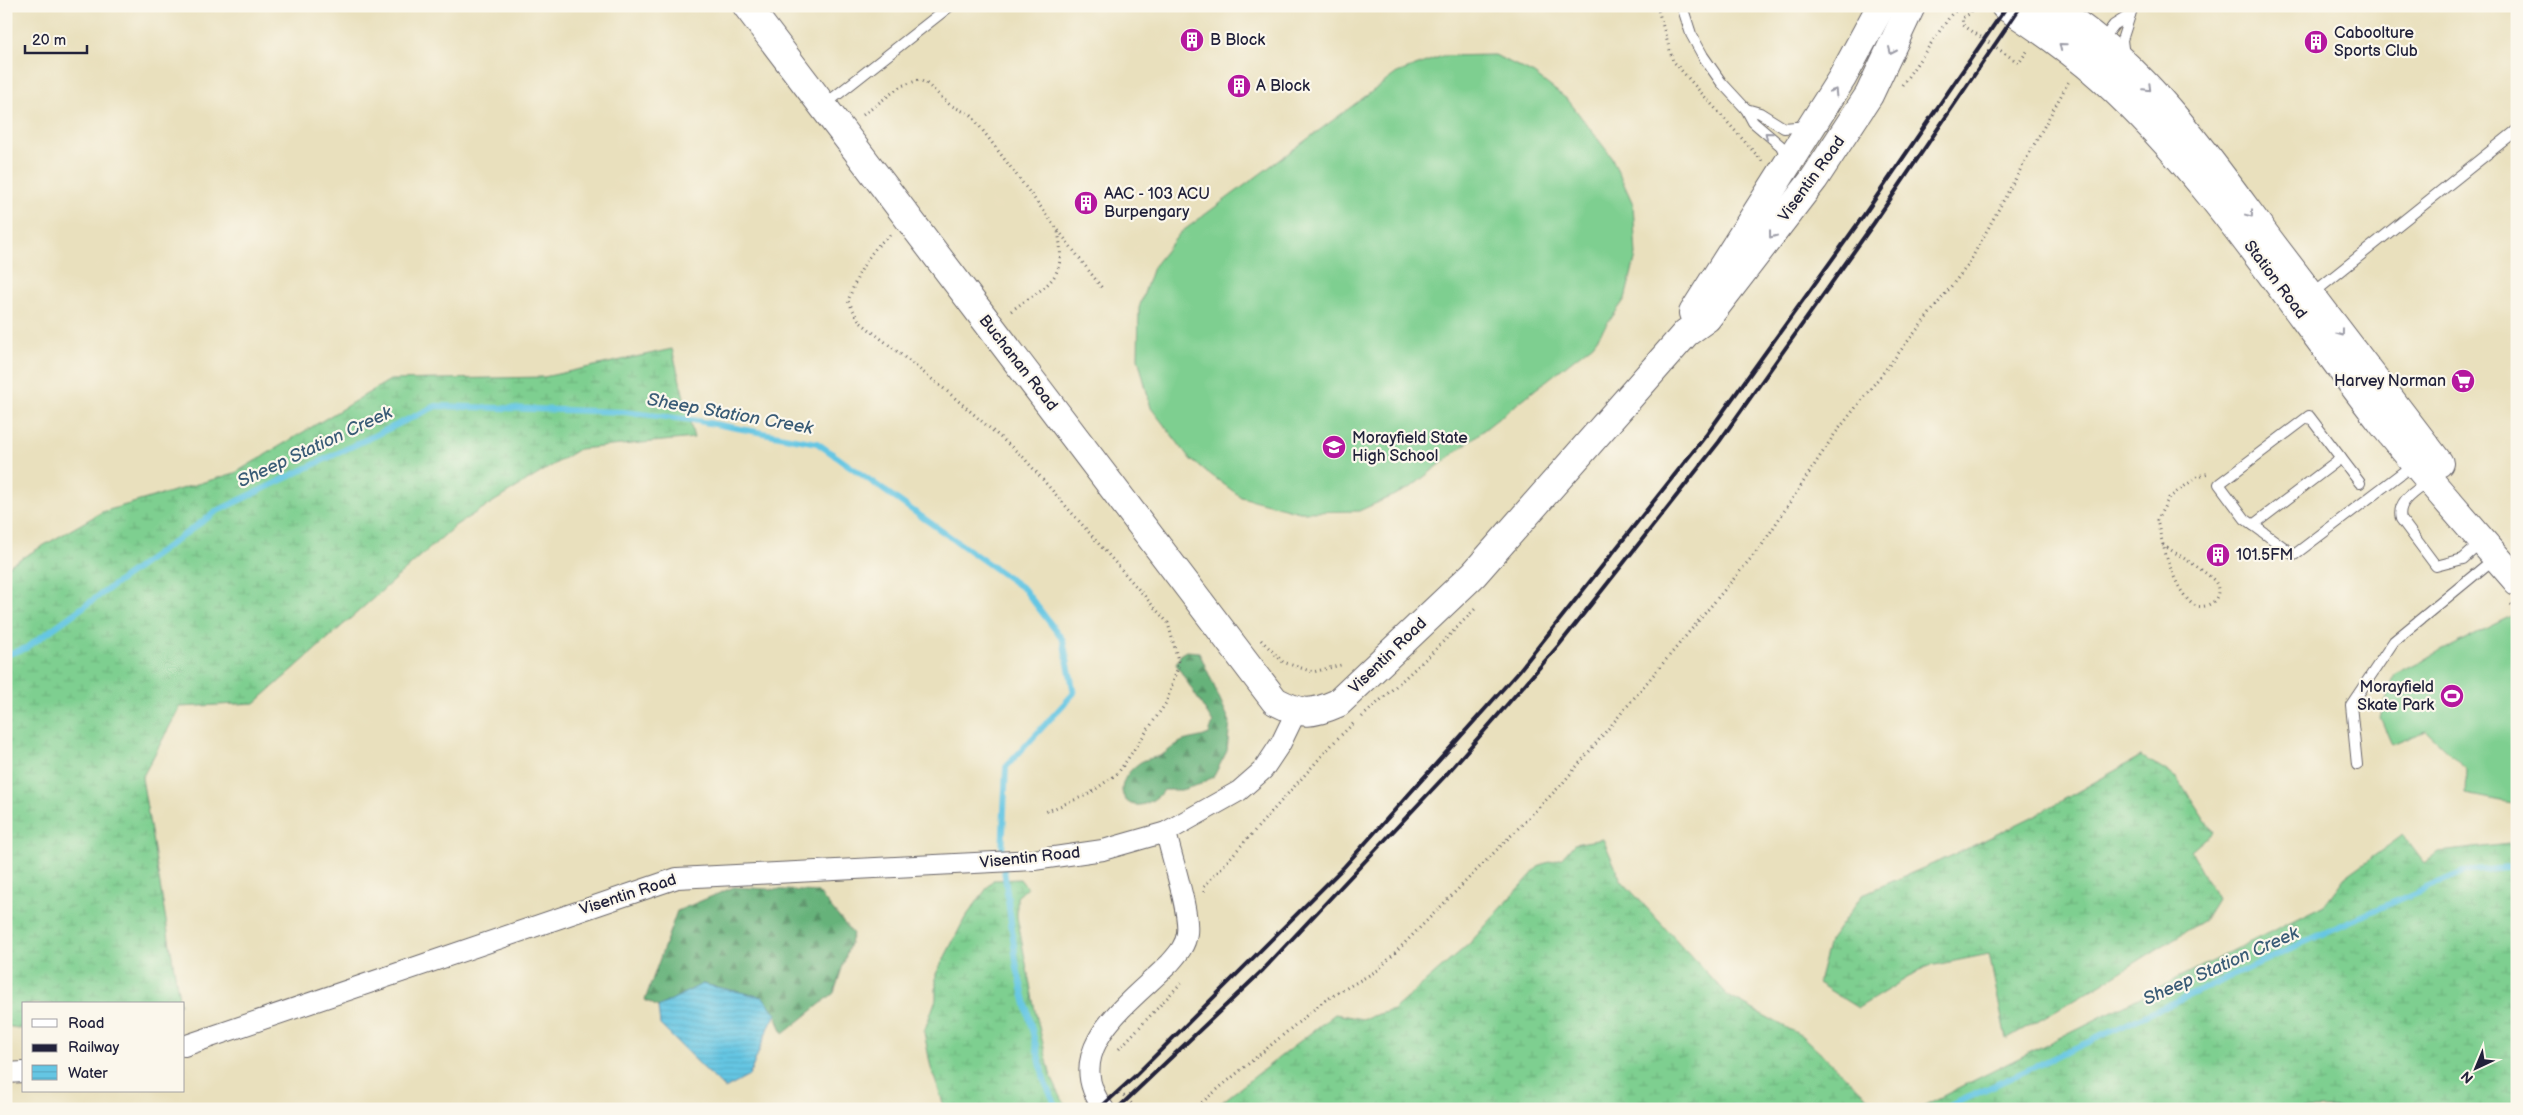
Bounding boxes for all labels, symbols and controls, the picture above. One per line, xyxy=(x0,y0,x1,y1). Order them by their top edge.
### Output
scale bar xyxy=(25,22,88,54)
place label: Caboolture Sports Club xyxy=(2334,24,2418,61)
building icon: B Block xyxy=(1179,27,1205,53)
building icon: Caboolture Sports Club xyxy=(2303,29,2329,55)
text: 20 m xyxy=(32,31,66,50)
place label: B Block xyxy=(1210,31,1265,50)
one-way arrow xyxy=(2059,44,2068,52)
one-way arrow xyxy=(1887,46,1898,55)
building icon: A Block xyxy=(1226,73,1252,99)
place label: A Block xyxy=(1256,77,1310,96)
one-way arrow xyxy=(2142,82,2151,91)
one-way arrow xyxy=(1827,88,1837,97)
one-way arrow xyxy=(1765,132,1774,141)
street label: Visentin Road xyxy=(1775,133,1849,225)
place label: AAC - 103 ACU Burpengary xyxy=(1104,185,1210,222)
building icon: AAC - 103 ACU Burpengary xyxy=(1073,190,1099,216)
one-way arrow xyxy=(2244,208,2253,218)
one-way arrow xyxy=(1769,229,1778,239)
street label: Station Road xyxy=(2239,237,2311,323)
street label: Buchanan Road xyxy=(975,311,1061,415)
one-way arrow xyxy=(2335,327,2343,336)
supermarket icon: Harvey Norman xyxy=(2450,368,2476,394)
place label: Harvey Norman xyxy=(2334,372,2446,391)
water label: Sheep Station Creek xyxy=(645,389,816,439)
water label: Sheep Station Creek xyxy=(234,401,397,492)
place label: Morayfield State High School xyxy=(1352,429,1468,466)
school or university icon: Morayfield State High School xyxy=(1321,434,1347,460)
building icon: 101.5FM xyxy=(2205,542,2231,568)
place label: 101.5FM xyxy=(2236,546,2293,565)
street label: Visentin Road xyxy=(1345,614,1431,698)
place label: Morayfield Skate Park xyxy=(2357,678,2434,715)
sports icon: Morayfield Skate Park xyxy=(2439,683,2465,709)
street label: Visentin Road xyxy=(979,843,1081,873)
street label: Visentin Road xyxy=(577,870,679,920)
water label: Sheep Station Creek xyxy=(2140,922,2303,1010)
legend xyxy=(22,1002,185,1092)
text: Road xyxy=(68,1014,104,1033)
text: Railway xyxy=(68,1038,119,1057)
north arrow xyxy=(2450,1042,2500,1092)
text: Water xyxy=(68,1064,108,1083)
text: N xyxy=(2458,1067,2477,1087)

